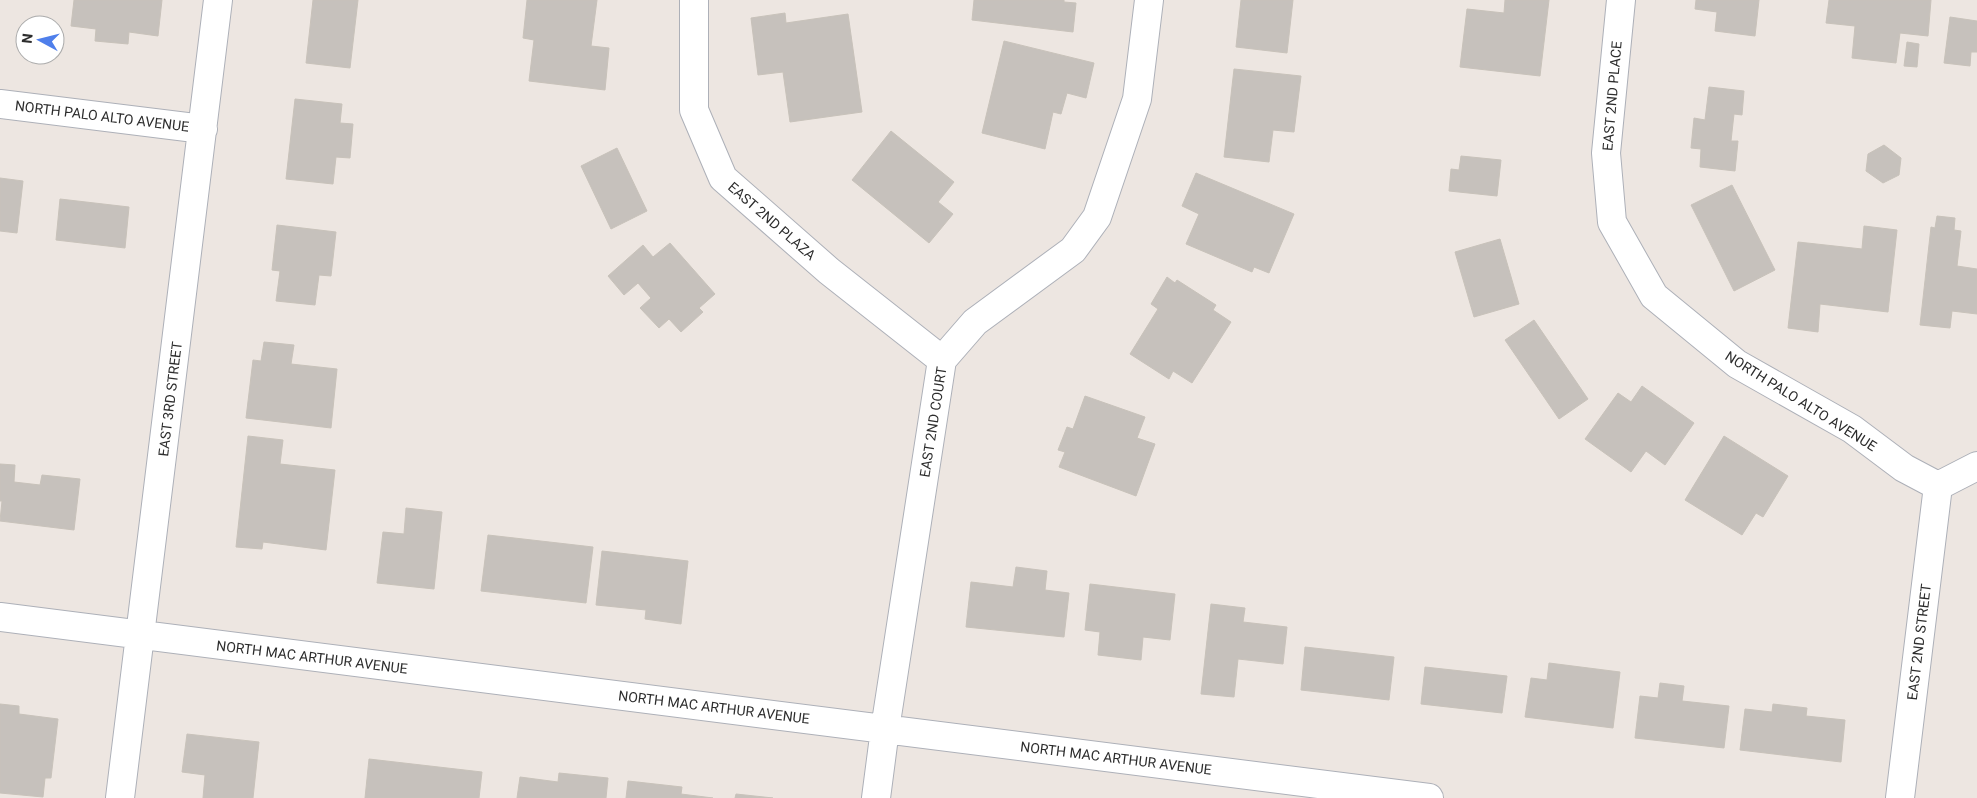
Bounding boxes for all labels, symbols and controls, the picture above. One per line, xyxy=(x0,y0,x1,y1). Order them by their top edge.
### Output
north arrow xyxy=(15,15,65,65)
text: N xyxy=(19,33,36,44)
street label: EAST 2ND PLACE xyxy=(1599,40,1625,152)
street label: NORTH PALO ALTO AVENUE xyxy=(14,97,190,135)
street label: EAST 2ND PLAZA xyxy=(725,179,819,263)
street label: EAST 3RD STREET xyxy=(155,340,185,457)
street label: NORTH PALO ALTO AVENUE xyxy=(1722,348,1880,454)
street label: EAST 2ND COURT xyxy=(916,365,950,478)
street label: EAST 2ND STREET xyxy=(1904,582,1934,701)
street label: NORTH MAC ARTHUR AVENUE xyxy=(215,637,409,677)
street label: NORTH MAC ARTHUR AVENUE xyxy=(617,687,811,727)
street label: NORTH MAC ARTHUR AVENUE xyxy=(1019,738,1213,778)

